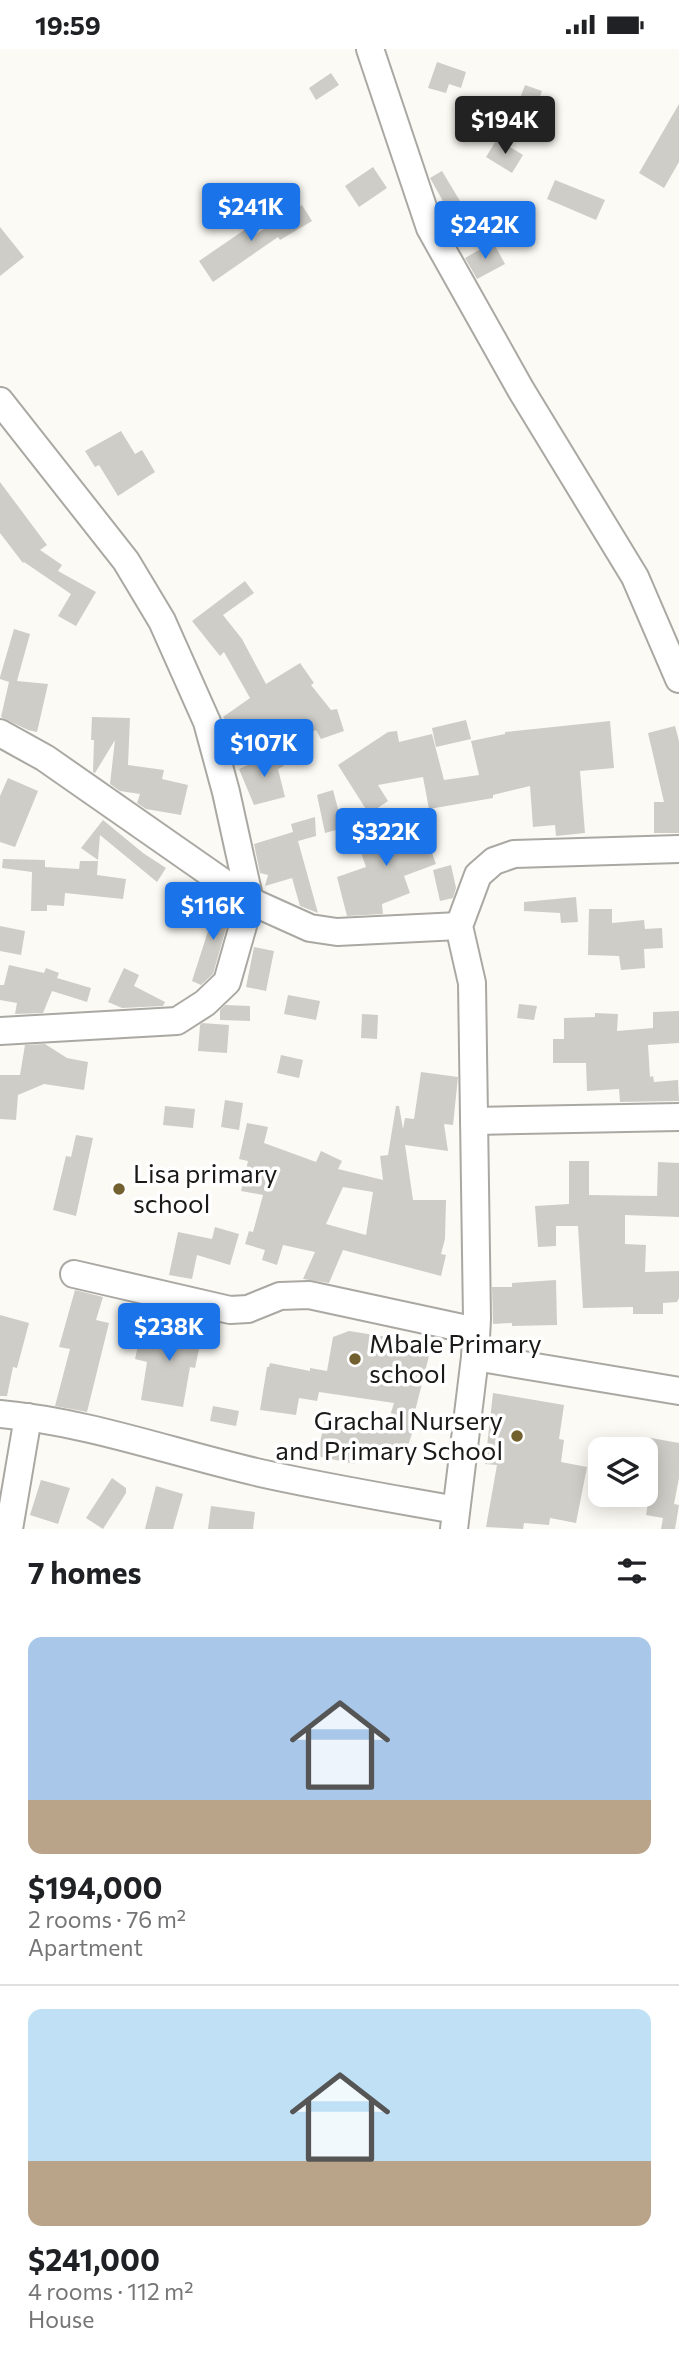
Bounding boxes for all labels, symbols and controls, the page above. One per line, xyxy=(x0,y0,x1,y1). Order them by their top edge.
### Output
text: 19:59 xyxy=(35,9,101,40)
pin: $194K xyxy=(456,97,554,156)
text: $194K xyxy=(471,105,539,133)
pin: $241K xyxy=(202,183,300,243)
text: $241K xyxy=(218,192,284,220)
pin: $242K xyxy=(436,201,534,261)
text: $242K xyxy=(450,210,520,238)
pin: $107K xyxy=(215,719,313,779)
text: $107K xyxy=(230,728,298,756)
pin: $322K xyxy=(337,809,435,868)
text: $322K xyxy=(352,817,420,845)
pin: $116K xyxy=(164,883,262,942)
text: $116K xyxy=(181,891,245,919)
place label: Lisa primary school xyxy=(133,1157,278,1218)
marker: Lisa primary school xyxy=(111,1181,127,1197)
pin: $238K xyxy=(120,1303,218,1363)
text: $238K xyxy=(134,1312,204,1340)
place label: Mbale Primary school xyxy=(369,1327,542,1388)
marker: Mbale Primary school xyxy=(347,1351,363,1367)
place label: Grachal Nursery and Primary School xyxy=(275,1404,503,1465)
marker: Grachal Nursery and Primary School xyxy=(509,1428,525,1444)
map controls xyxy=(588,1437,658,1507)
button: layers xyxy=(588,1437,658,1507)
icon: filters xyxy=(613,1552,651,1590)
text: 7 homes xyxy=(28,1553,141,1590)
icon: home xyxy=(277,1682,403,1808)
text: $194,000 xyxy=(28,1868,163,1905)
text: 2 rooms · 76 m² xyxy=(28,1905,186,1933)
text: Apartment xyxy=(28,1933,143,1961)
icon: home xyxy=(277,2054,403,2180)
text: $241,000 xyxy=(28,2240,160,2277)
text: 4 rooms · 112 m² xyxy=(28,2277,193,2305)
text: House xyxy=(28,2305,94,2333)

